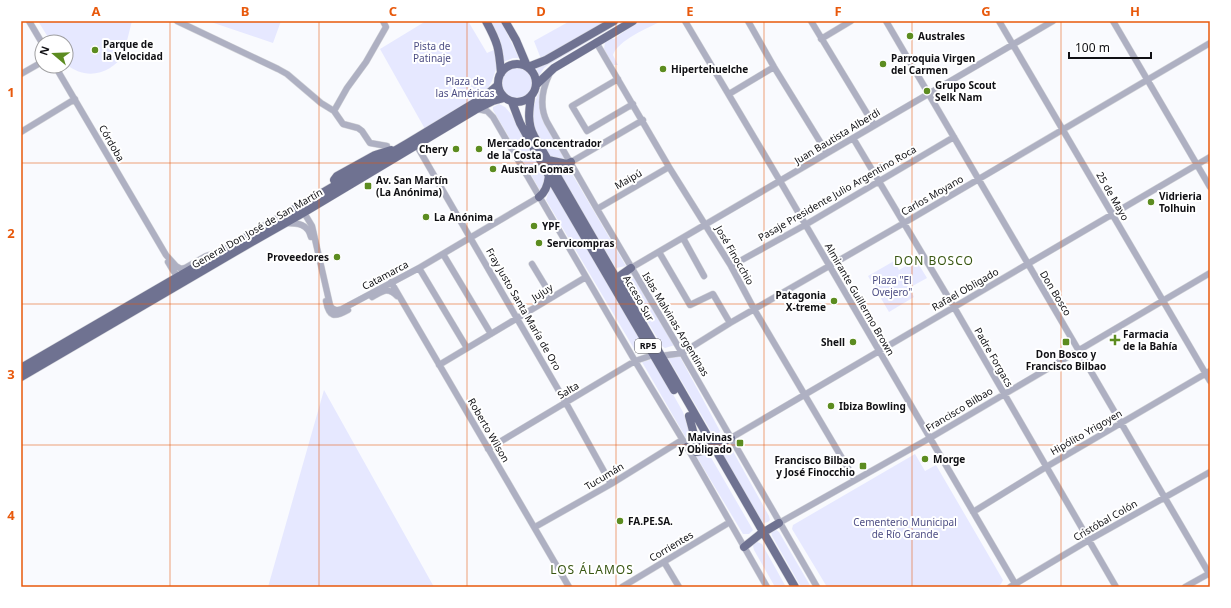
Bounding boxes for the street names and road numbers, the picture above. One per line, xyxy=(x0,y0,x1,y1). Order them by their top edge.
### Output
street label: Juan Bautista Alberdi xyxy=(791,105,883,168)
street label: Córdoba xyxy=(96,122,128,164)
street label: Pasaje Presidente Julio Argentino Roca xyxy=(755,142,919,244)
street label: Maipú xyxy=(612,166,644,192)
street label: 25 de Mayo xyxy=(1093,169,1133,223)
street label: Carlos Moyano xyxy=(898,171,966,219)
street label: General Don José de San Martín xyxy=(189,185,325,271)
street label: José Finocchio xyxy=(712,222,758,287)
street label: Almirante Guillermo Brown xyxy=(822,240,898,358)
street label: Fray Justo Santa María de Oro xyxy=(483,245,565,373)
street label: Catamarca xyxy=(359,257,411,293)
street label: Rafael Obligado xyxy=(929,264,1001,314)
street label: Don Bosco xyxy=(1037,268,1075,318)
street label: Islas Malvinas Argentinas xyxy=(639,269,713,379)
street label: Acceso Sur xyxy=(620,272,658,324)
street label: Jujuy xyxy=(528,280,556,305)
street label: Padre Forgacs xyxy=(971,325,1017,390)
road number: RP5 xyxy=(635,339,661,353)
street label: Salta xyxy=(555,378,581,402)
street label: Francisco Bilbao xyxy=(923,383,995,435)
street label: Roberto Wilson xyxy=(465,395,513,465)
street label: Hipólito Yrigoyen xyxy=(1048,406,1124,458)
street label: Tucumán xyxy=(582,459,626,493)
street label: Cristóbal Colón xyxy=(1070,496,1140,544)
street label: Corrientes xyxy=(646,527,696,565)

